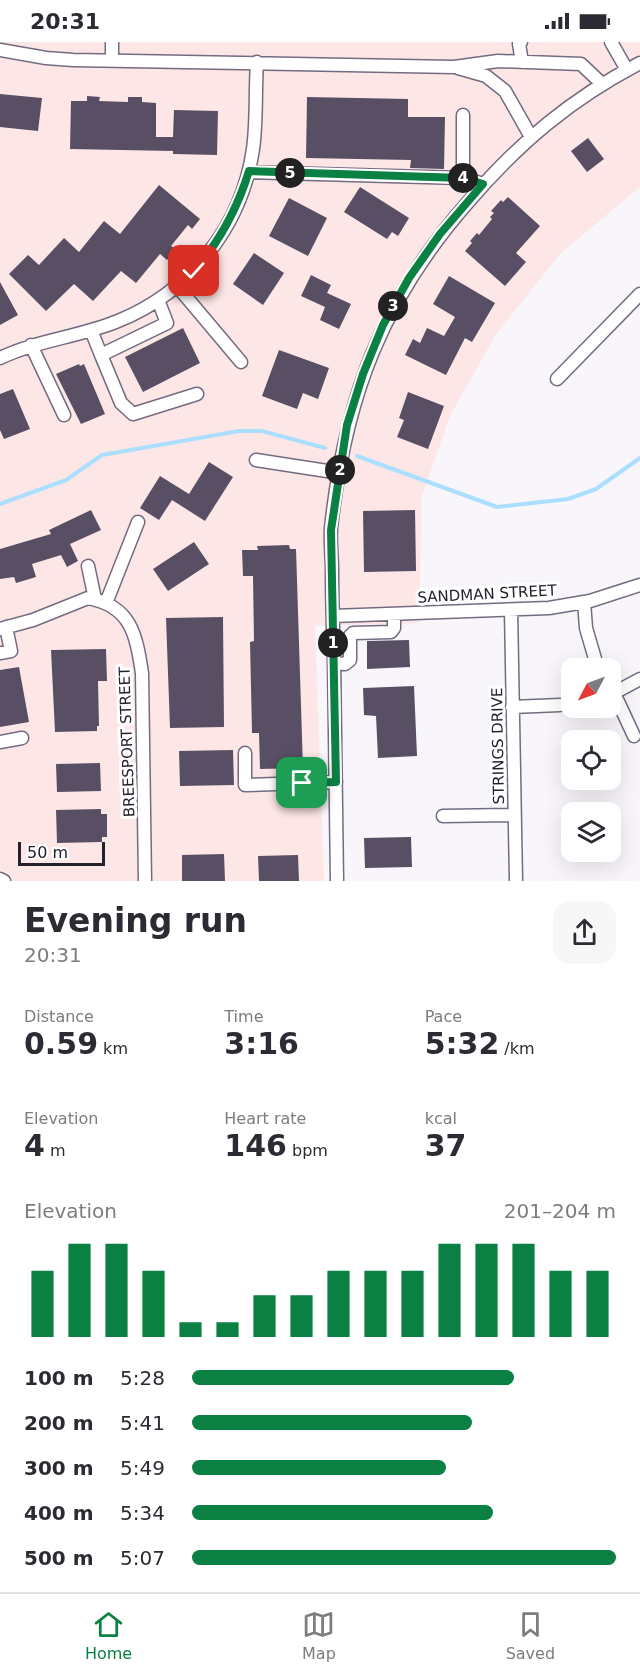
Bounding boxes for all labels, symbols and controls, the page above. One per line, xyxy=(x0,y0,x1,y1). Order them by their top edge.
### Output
text: 20:31 xyxy=(30,9,100,34)
pin: 5 xyxy=(275,158,305,188)
text: 5 xyxy=(284,163,296,182)
pin: 4 xyxy=(448,163,478,193)
text: 4 xyxy=(457,168,469,187)
pin xyxy=(168,245,219,296)
icon: check xyxy=(177,254,210,287)
pin: 3 xyxy=(378,291,408,321)
text: 3 xyxy=(387,296,399,315)
pin: 2 xyxy=(325,455,355,485)
text: 2 xyxy=(334,460,346,479)
street label: SANDMAN STREET xyxy=(417,581,558,607)
pin: 1 xyxy=(318,628,348,658)
text: 1 xyxy=(327,633,339,652)
north arrow xyxy=(561,658,621,718)
map controls xyxy=(561,658,621,862)
street label: BREESPORT STREET xyxy=(115,666,139,818)
street label: STRINGS DRIVE xyxy=(488,687,508,805)
button: locate xyxy=(561,730,621,790)
pin xyxy=(276,757,327,808)
icon: arrive xyxy=(285,766,318,799)
button: layers xyxy=(561,802,621,862)
scale bar xyxy=(18,839,105,866)
text: 50 m xyxy=(27,843,68,862)
text: Evening run xyxy=(24,901,247,940)
button: share xyxy=(553,901,616,964)
text: 20:31 xyxy=(24,943,82,967)
text: Distance xyxy=(24,1007,94,1026)
text: Time xyxy=(224,1007,263,1026)
text: Pace xyxy=(425,1007,462,1026)
text: 0.59 xyxy=(24,1026,98,1061)
text: 3:16 xyxy=(224,1026,299,1061)
text: 5:32 xyxy=(425,1026,499,1061)
text: km xyxy=(98,1039,128,1058)
text: /km xyxy=(499,1039,535,1058)
text: Elevation xyxy=(24,1109,98,1128)
text: Heart rate xyxy=(224,1109,306,1128)
text: kcal xyxy=(425,1109,457,1128)
text: 4 xyxy=(24,1128,45,1163)
text: 146 xyxy=(224,1128,287,1163)
text: 37 xyxy=(425,1128,466,1163)
text: m xyxy=(45,1141,66,1160)
text: bpm xyxy=(287,1141,328,1160)
text: Elevation xyxy=(24,1199,117,1223)
text: 201–204 m xyxy=(504,1199,616,1223)
text: 100 m xyxy=(24,1366,94,1390)
text: 5:28 xyxy=(120,1366,165,1390)
text: 200 m xyxy=(24,1411,94,1435)
text: 5:41 xyxy=(120,1411,165,1435)
text: 300 m xyxy=(24,1456,94,1480)
text: 5:49 xyxy=(120,1456,165,1480)
text: 400 m xyxy=(24,1501,94,1525)
text: 5:34 xyxy=(120,1501,165,1525)
text: 500 m xyxy=(24,1546,94,1570)
text: 5:07 xyxy=(120,1546,165,1570)
tab: Home xyxy=(85,1608,132,1663)
tab: Map xyxy=(302,1608,336,1663)
tab: Saved xyxy=(506,1608,555,1663)

